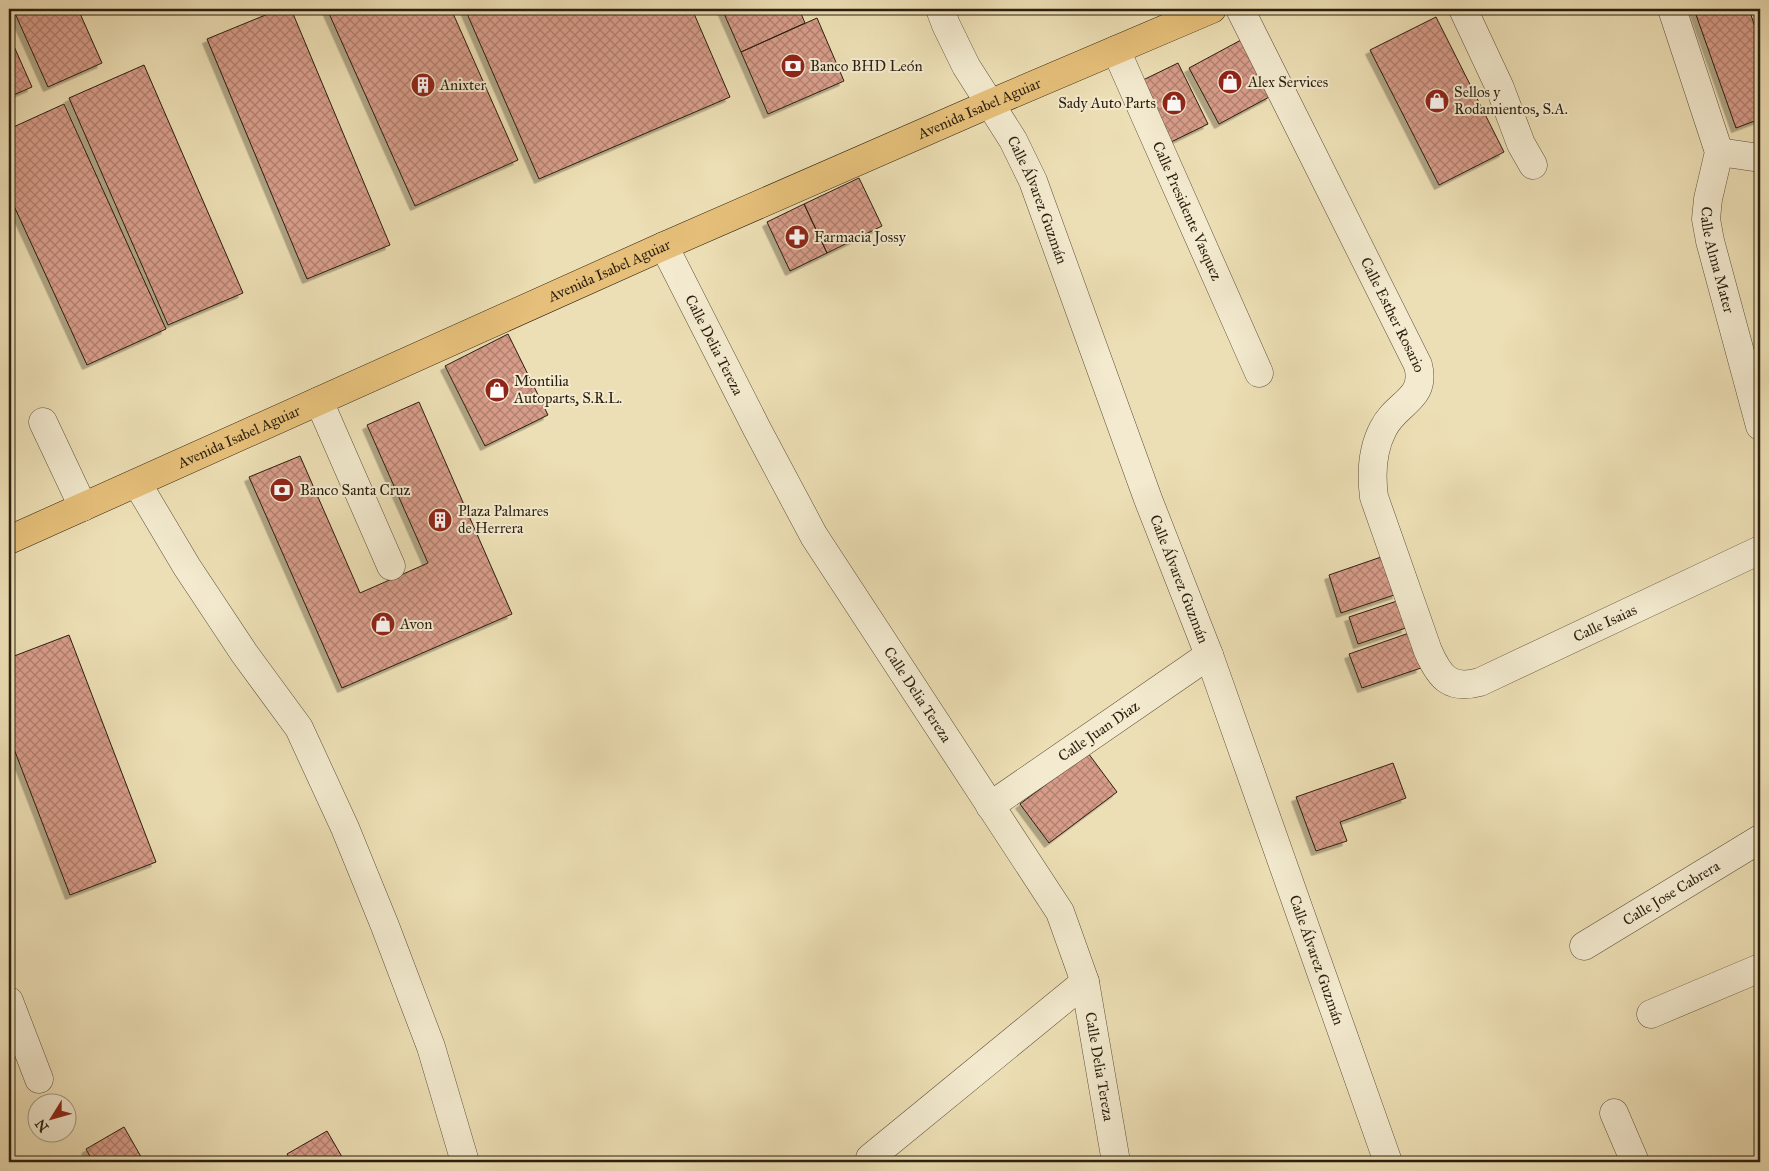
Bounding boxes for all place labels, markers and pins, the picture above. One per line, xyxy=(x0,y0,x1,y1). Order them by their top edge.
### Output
bank icon: Banco BHD León xyxy=(780,53,806,79)
place label: Banco BHD León xyxy=(810,57,923,75)
shop icon: Alex Services xyxy=(1217,69,1243,95)
building icon: Anixter xyxy=(410,72,436,98)
place label: Alex Services xyxy=(1247,73,1328,91)
place label: Anixter xyxy=(439,76,487,94)
place label: Sellos y Rodamientos, S.A. xyxy=(1454,83,1568,118)
shop icon: Sellos y Rodamientos, S.A. xyxy=(1424,88,1450,114)
shop icon: Sady Auto Parts xyxy=(1161,90,1187,116)
place label: Sady Auto Parts xyxy=(1058,94,1156,112)
pharmacy icon: Farmacia Jossy xyxy=(784,224,810,250)
place label: Farmacia Jossy xyxy=(814,228,907,247)
place label: Montilia Autoparts, S.R.L. xyxy=(513,372,622,407)
shop icon: Montilia Autoparts, S.R.L. xyxy=(484,377,510,403)
bank icon: Banco Santa Cruz xyxy=(269,477,295,503)
place label: Banco Santa Cruz xyxy=(300,481,410,499)
place label: Plaza Palmares de Herrera xyxy=(458,502,548,537)
building icon: Plaza Palmares de Herrera xyxy=(427,507,453,533)
shop icon: Avon xyxy=(370,611,396,637)
place label: Avon xyxy=(399,615,432,633)

